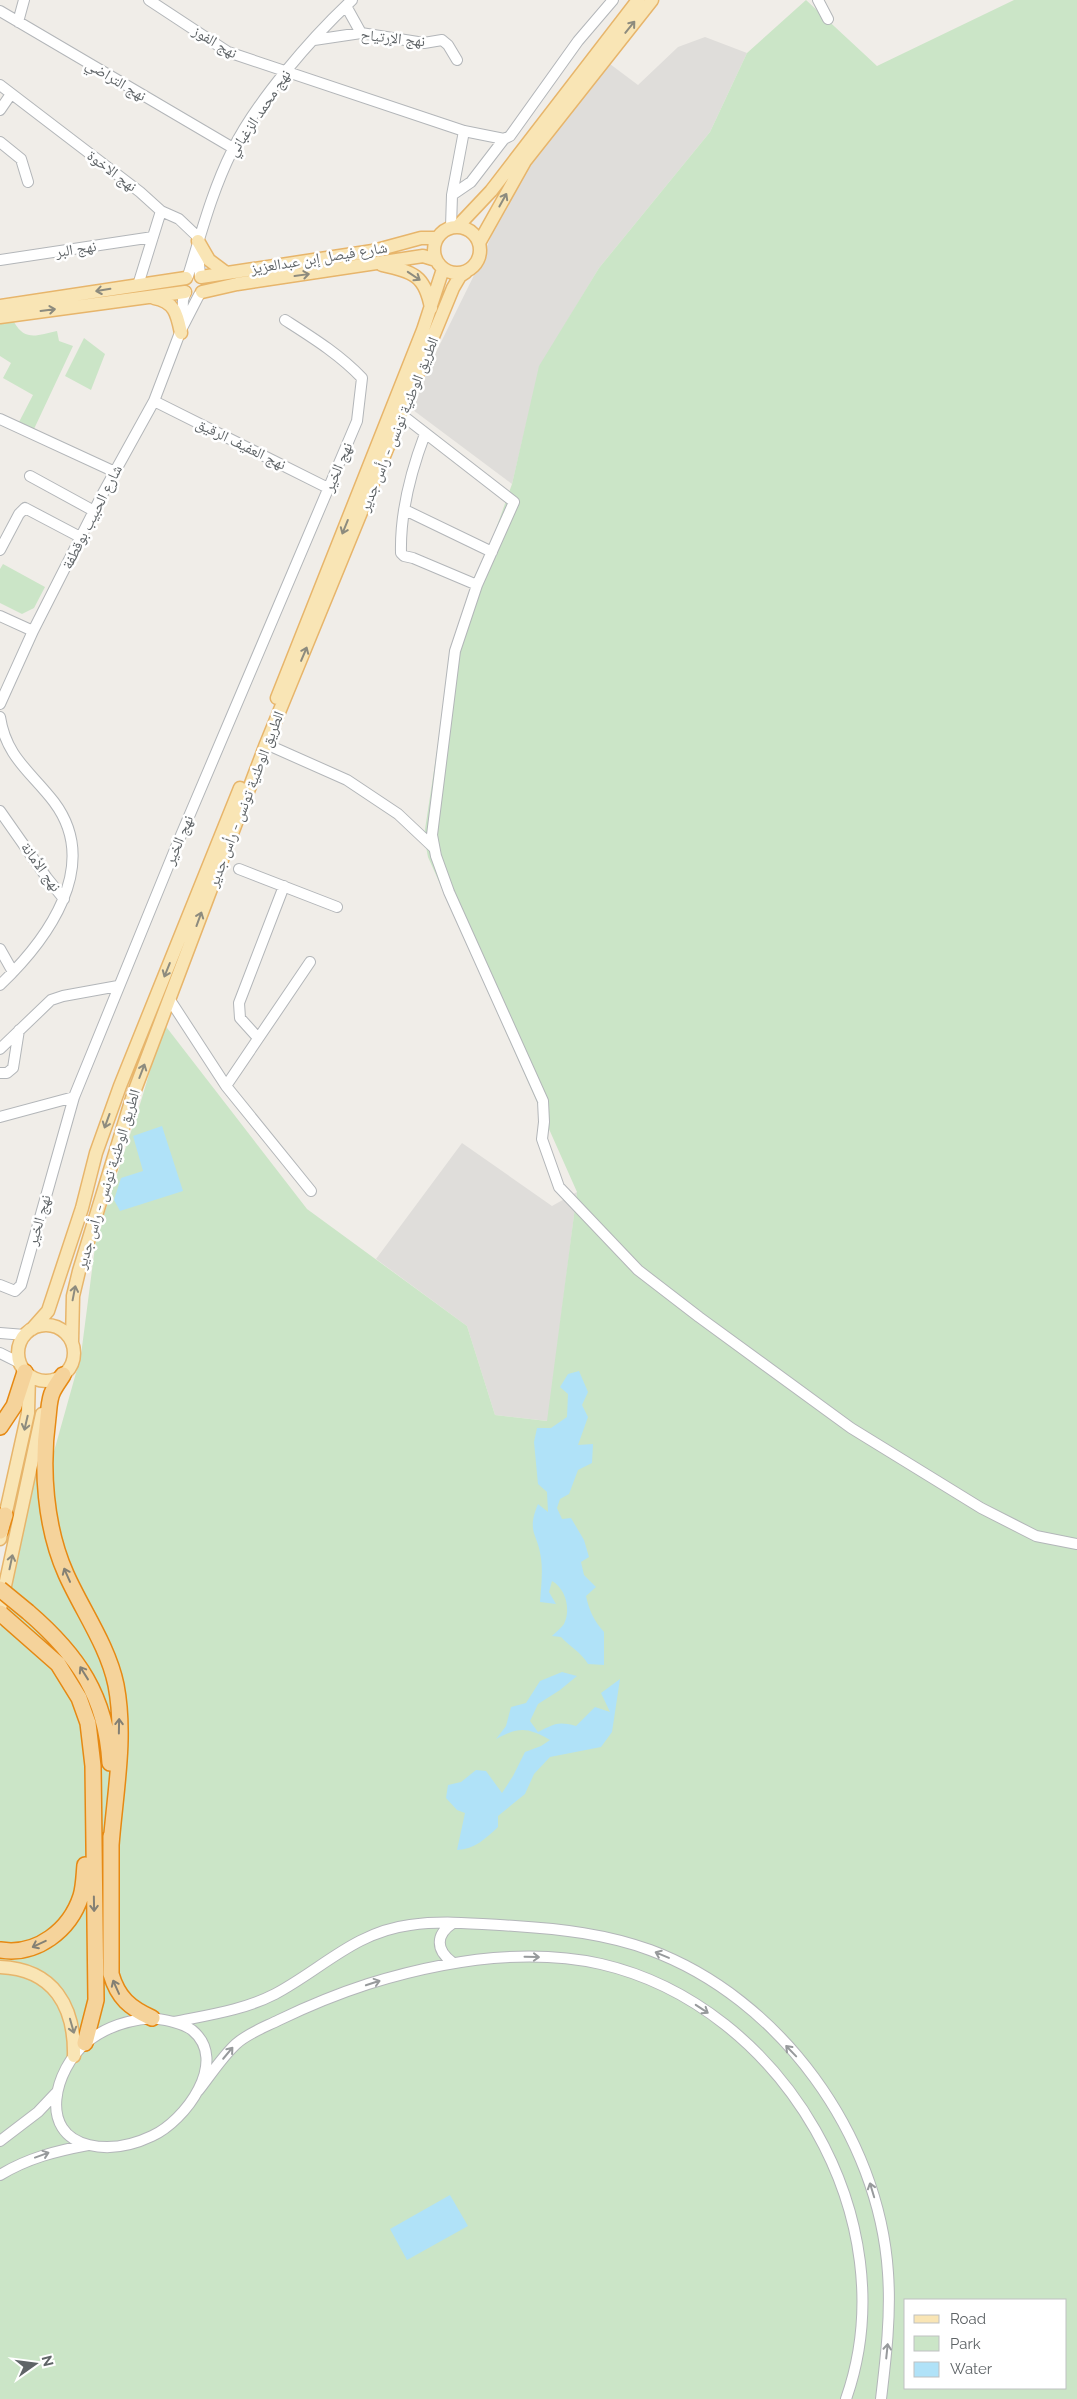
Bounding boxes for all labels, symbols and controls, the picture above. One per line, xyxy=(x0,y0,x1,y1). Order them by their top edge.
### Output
street label: نهج الفوز xyxy=(188,21,241,63)
one-way arrow xyxy=(624,21,635,34)
street label: نهج الإرتياح xyxy=(360,26,426,51)
street label: نهج التراضي xyxy=(81,55,150,108)
street label: نهج محمد الزغباني xyxy=(223,66,297,161)
street label: نهج الاخوة xyxy=(83,146,140,196)
one-way arrow xyxy=(498,193,508,208)
street label: نهج البر xyxy=(53,237,98,262)
street label: شارع فيصل إبن عبدالعزيز xyxy=(248,238,389,279)
one-way arrow xyxy=(294,270,310,280)
one-way arrow xyxy=(407,271,421,281)
one-way arrow xyxy=(95,286,111,296)
one-way arrow xyxy=(40,305,56,315)
street label: الطريق الوطنية تونس - رأس جدير xyxy=(355,334,443,515)
street label: نهج العفيف الرقيق xyxy=(193,414,289,474)
street label: نهج الخير xyxy=(319,440,357,496)
street label: شارع الحبيب بوقطفة xyxy=(58,462,127,573)
one-way arrow xyxy=(339,519,349,534)
one-way arrow xyxy=(300,647,310,662)
street label: الطريق الوطنية تونس - رأس جدير xyxy=(204,709,289,891)
street label: نهج الخير xyxy=(160,813,198,869)
street label: نهج الأمانة xyxy=(16,839,65,896)
one-way arrow xyxy=(195,912,204,927)
one-way arrow xyxy=(161,962,171,977)
one-way arrow xyxy=(138,1064,147,1079)
street label: الطريق الوطنية تونس - رأس جدير xyxy=(72,1087,145,1272)
one-way arrow xyxy=(102,1113,111,1128)
street label: نهج الخير xyxy=(23,1193,56,1249)
one-way arrow xyxy=(70,1286,80,1302)
one-way arrow xyxy=(21,1415,30,1431)
one-way arrow xyxy=(7,1554,16,1570)
one-way arrow xyxy=(61,1568,71,1583)
one-way arrow xyxy=(79,1667,89,1681)
one-way arrow xyxy=(114,1719,124,1735)
one-way arrow xyxy=(89,1895,99,1911)
one-way arrow xyxy=(32,1940,47,1949)
one-way arrow xyxy=(655,1950,670,1960)
one-way arrow xyxy=(524,1953,540,1962)
one-way arrow xyxy=(364,1977,380,1987)
one-way arrow xyxy=(111,1980,121,1995)
one-way arrow xyxy=(695,2004,709,2014)
one-way arrow xyxy=(68,2017,78,2033)
one-way arrow xyxy=(785,2045,797,2057)
one-way arrow xyxy=(223,2047,234,2060)
one-way arrow xyxy=(34,2150,50,2159)
one-way arrow xyxy=(867,2182,877,2198)
legend xyxy=(904,2299,1067,2389)
text: Road xyxy=(950,2310,986,2328)
text: Park xyxy=(950,2335,981,2353)
north arrow xyxy=(10,2339,60,2389)
one-way arrow xyxy=(882,2343,892,2359)
text: N xyxy=(39,2354,57,2368)
text: Water xyxy=(950,2360,993,2378)

